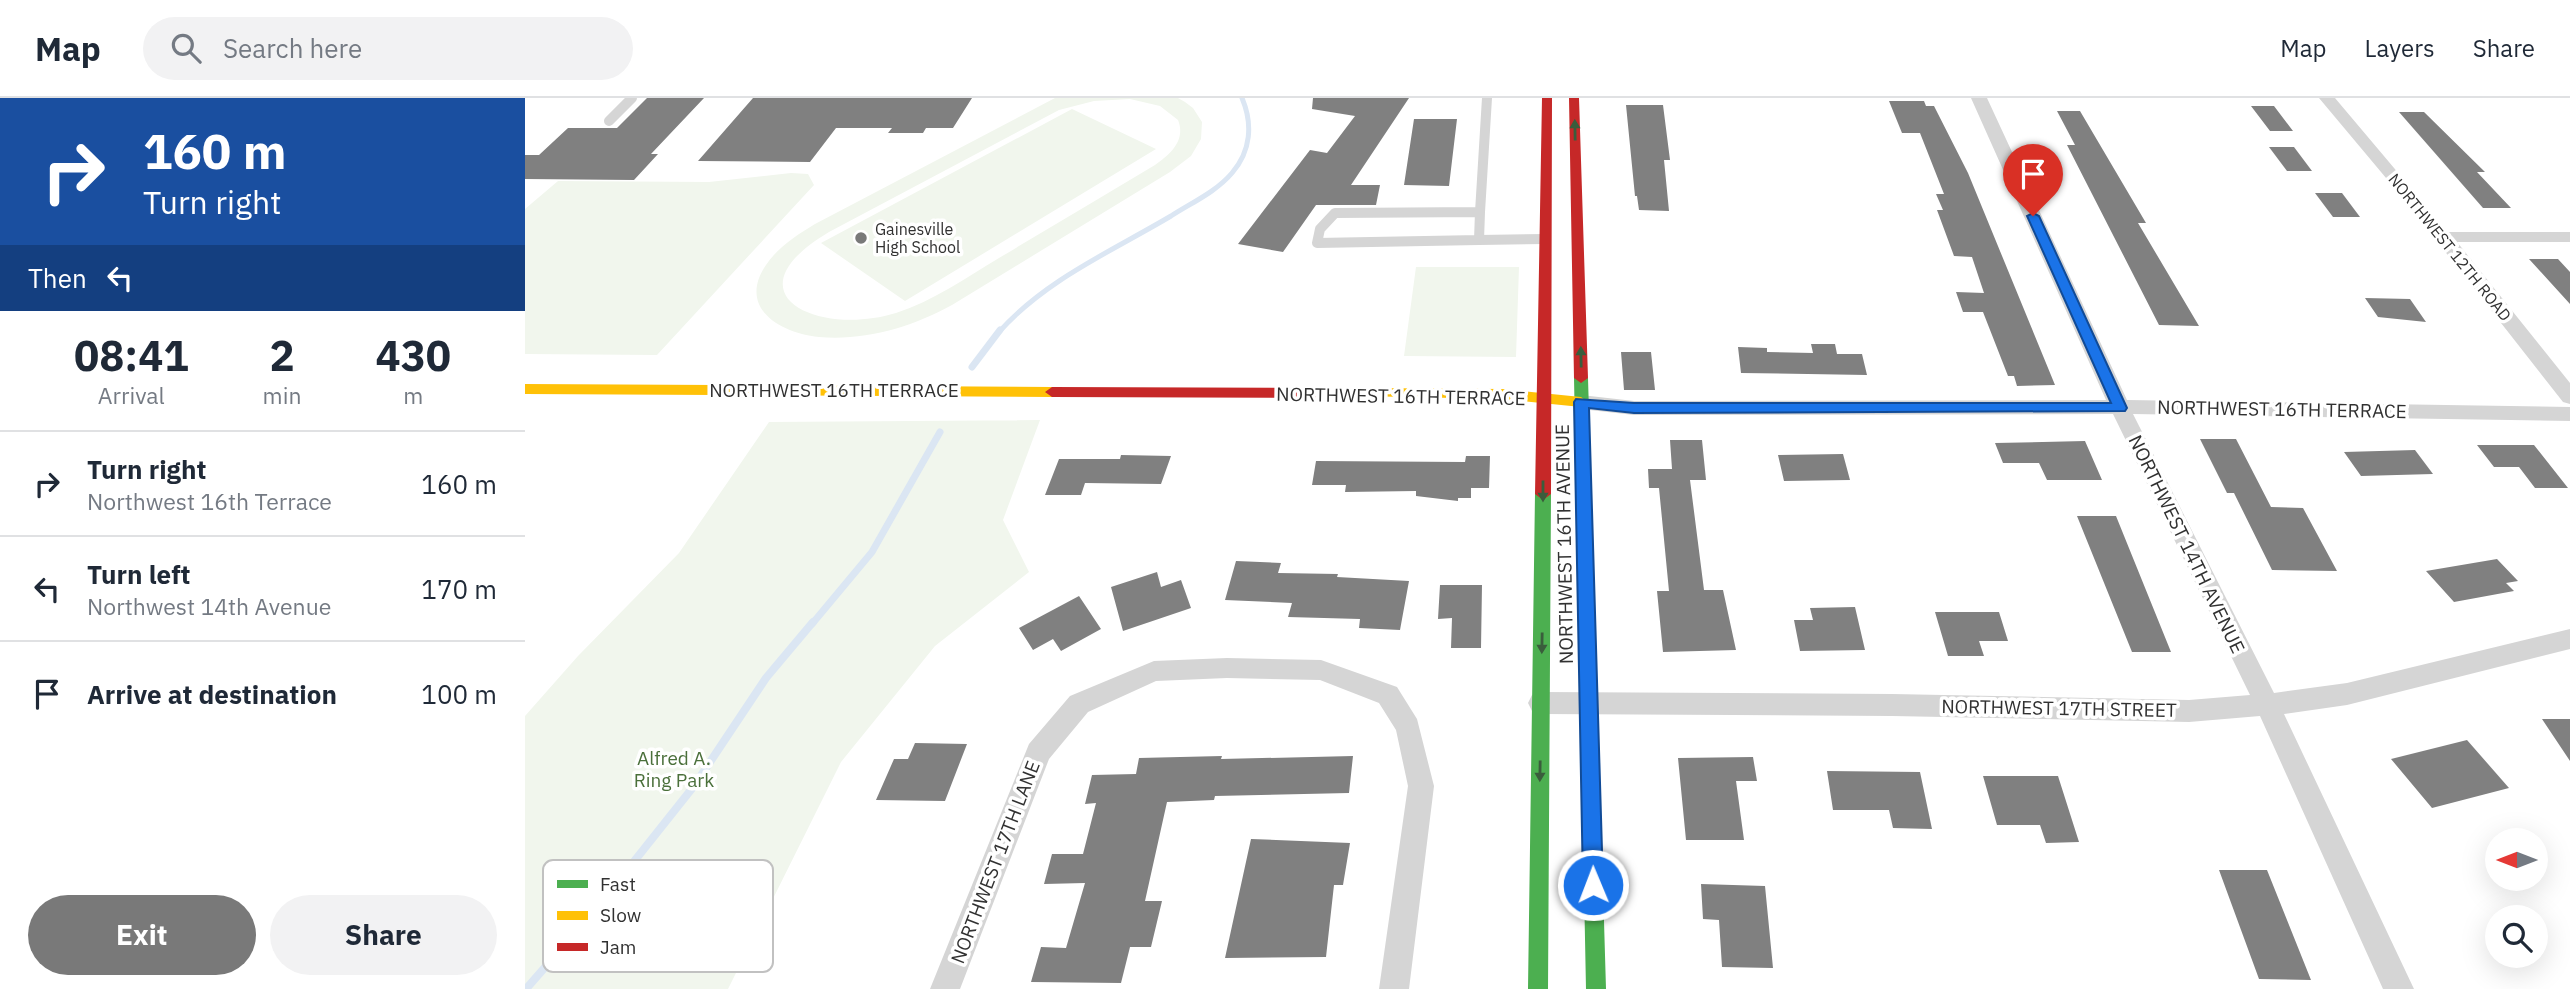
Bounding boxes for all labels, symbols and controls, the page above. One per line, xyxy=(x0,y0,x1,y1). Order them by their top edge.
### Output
search box xyxy=(143,17,633,80)
text: Map xyxy=(35,27,101,70)
icon: search xyxy=(167,29,205,67)
text: Search here xyxy=(223,31,362,65)
text: Map xyxy=(2280,32,2327,64)
text: Layers xyxy=(2365,32,2435,64)
text: Share xyxy=(2473,32,2535,64)
text: 160 m xyxy=(143,119,287,182)
one-way arrow xyxy=(1569,119,1581,141)
icon: right xyxy=(28,126,119,217)
pin xyxy=(2003,144,2063,216)
icon: arrive xyxy=(2014,155,2052,193)
street label: NORTHWEST 12TH ROAD xyxy=(2384,169,2516,325)
text: Turn right xyxy=(143,181,281,223)
place label: Gainesville High School xyxy=(875,219,960,257)
marker: Gainesville High School xyxy=(853,230,869,246)
icon: left xyxy=(101,259,139,297)
text: Then xyxy=(28,261,87,295)
text: 08:41 xyxy=(74,328,189,383)
text: 2 xyxy=(269,328,295,383)
text: 430 xyxy=(375,328,451,383)
one-way arrow xyxy=(1575,346,1586,368)
street label: NORTHWEST 16TH TERRACE xyxy=(709,378,959,402)
text: Arrival xyxy=(98,380,165,410)
text: min xyxy=(263,380,301,410)
text: m xyxy=(403,380,423,410)
street label: NORTHWEST 16TH TERRACE xyxy=(1276,382,1526,410)
street label: NORTHWEST 16TH TERRACE xyxy=(2157,395,2407,423)
street label: NORTHWEST 16TH AVENUE xyxy=(1550,424,1578,664)
street label: NORTHWEST 14TH AVENUE xyxy=(2124,431,2250,657)
text: Turn right xyxy=(87,452,206,486)
icon: right xyxy=(28,465,66,503)
text: 160 m xyxy=(421,467,497,501)
one-way arrow xyxy=(1537,480,1549,502)
text: Northwest 16th Terrace xyxy=(87,486,332,516)
text: Turn left xyxy=(87,557,190,591)
icon: left xyxy=(28,570,66,608)
text: 170 m xyxy=(421,572,497,606)
text: Northwest 14th Avenue xyxy=(87,591,331,621)
one-way arrow xyxy=(1536,632,1547,654)
icon: arrive xyxy=(28,675,66,713)
text: Arrive at destination xyxy=(87,677,337,711)
text: 100 m xyxy=(421,677,497,711)
street label: NORTHWEST 17TH STREET xyxy=(1941,694,2177,722)
park label: Alfred A. Ring Park xyxy=(634,746,714,792)
street label: NORTHWEST 17TH LANE xyxy=(945,757,1045,967)
one-way arrow xyxy=(1534,760,1546,782)
north arrow xyxy=(2485,828,2548,891)
map controls xyxy=(2485,828,2548,968)
position arrow xyxy=(1556,848,1630,922)
legend xyxy=(543,860,773,972)
text: Fast xyxy=(600,872,636,896)
button: Exit xyxy=(28,895,256,975)
button: Share xyxy=(270,895,497,975)
text: Slow xyxy=(600,903,641,927)
button: search xyxy=(2485,905,2548,968)
text: Jam xyxy=(600,935,636,959)

